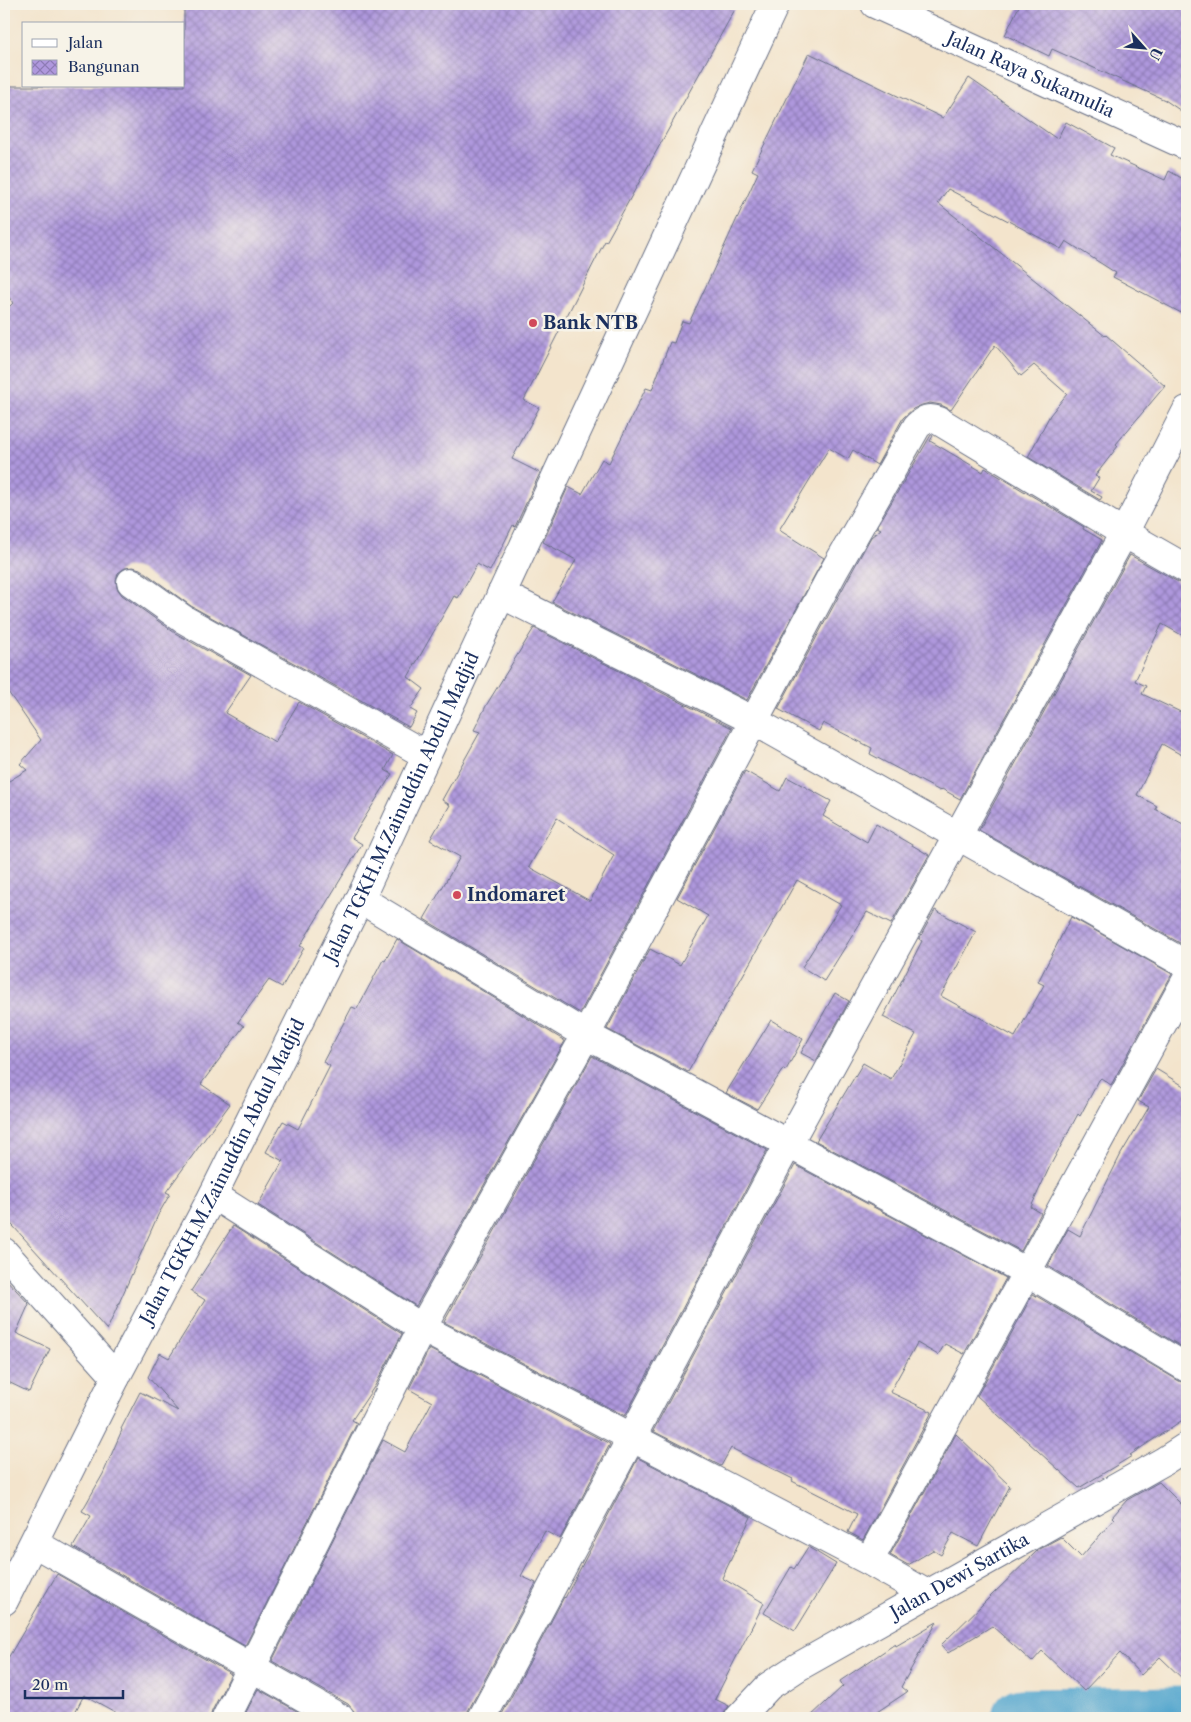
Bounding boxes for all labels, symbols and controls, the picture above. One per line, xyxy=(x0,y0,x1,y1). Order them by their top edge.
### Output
legend xyxy=(22,22,185,88)
north arrow xyxy=(1118,22,1168,72)
street label: Jalan Raya Sukamulia xyxy=(940,26,1119,123)
text: Jalan xyxy=(66,33,103,52)
text: U xyxy=(1145,45,1166,64)
text: Bangunan xyxy=(68,57,140,76)
place label: Bank NTB xyxy=(543,312,638,334)
marker: Bank NTB xyxy=(527,317,539,329)
street label: Jalan TGKH.M.Zainuddin Abdul Madjid xyxy=(318,649,484,969)
place label: Indomaret xyxy=(467,884,566,906)
marker: Indomaret xyxy=(451,889,463,901)
street label: Jalan TGKH.M.Zainuddin Abdul Madjid xyxy=(134,1015,310,1331)
street label: Jalan Dewi Sartika xyxy=(884,1528,1033,1625)
scale bar xyxy=(25,1667,122,1699)
text: 20 m xyxy=(32,1675,68,1694)

